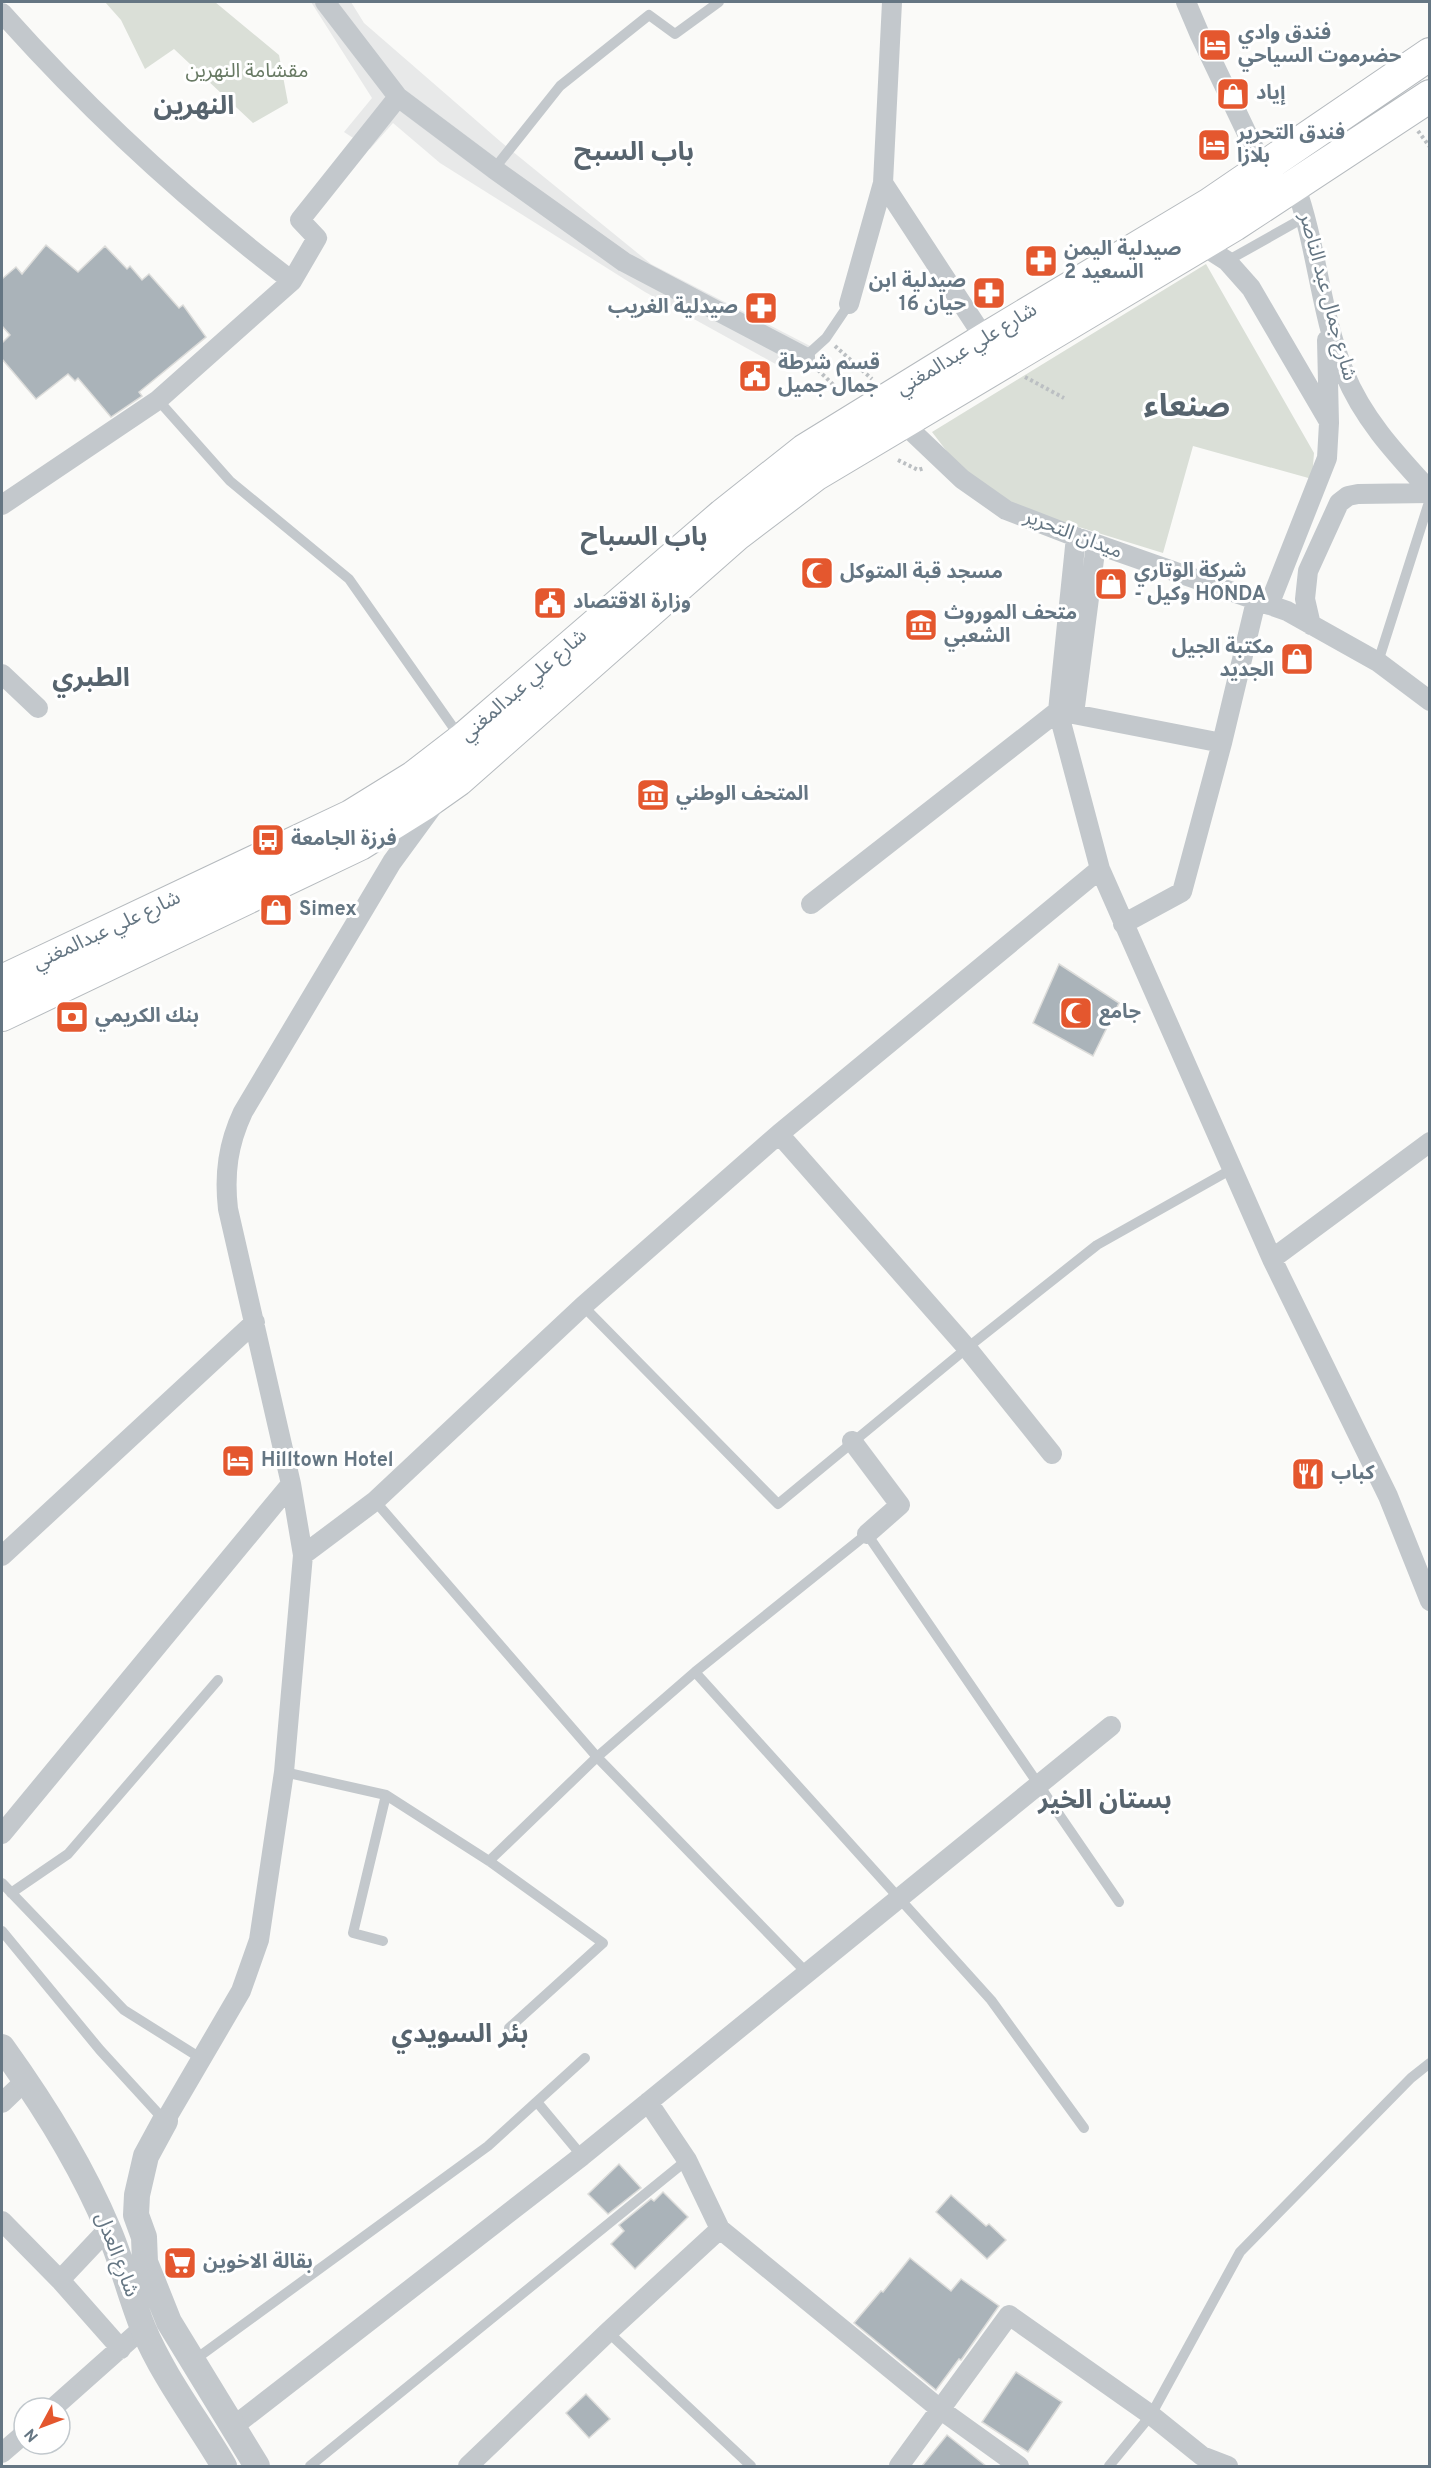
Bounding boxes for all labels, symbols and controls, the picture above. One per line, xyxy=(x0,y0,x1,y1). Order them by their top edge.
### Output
place label: فندق وادي حضرموت السياحي xyxy=(1238,21,1402,72)
hotel icon: فندق وادي حضرموت السياحي xyxy=(1197,27,1233,63)
park label: مقشامة النهرين xyxy=(186,59,309,85)
shop icon: إياد xyxy=(1215,76,1251,112)
place label: إياد xyxy=(1256,81,1285,107)
district label: النهرين xyxy=(154,91,234,124)
place label: فندق التحرير بلازا xyxy=(1236,121,1345,170)
hotel icon: فندق التحرير بلازا xyxy=(1196,127,1232,163)
district label: باب السبح xyxy=(574,137,694,170)
street label: شارع جمال عبد الناصر xyxy=(1292,209,1362,384)
place label: صيدلية اليمن السعيد 2 xyxy=(1064,237,1181,286)
pharmacy icon: صيدلية اليمن السعيد 2 xyxy=(1023,243,1059,279)
place label: صيدلية ابن حيان 16 xyxy=(869,269,966,318)
pharmacy icon: صيدلية ابن حيان 16 xyxy=(971,275,1007,311)
pharmacy icon: صيدلية الغريب xyxy=(743,290,779,326)
place label: صيدلية الغريب xyxy=(608,295,738,321)
street label: شارع علي عبدالمغني xyxy=(892,298,1043,403)
place label: قسم شرطة جمال جميل xyxy=(778,351,880,400)
public building icon: قسم شرطة جمال جميل xyxy=(737,358,773,394)
district label: صنعاء xyxy=(1144,388,1230,428)
street label: ميدان التحرير xyxy=(1019,504,1126,566)
district label: باب السباح xyxy=(580,522,708,555)
mosque icon: مسجد قبة المتوكل xyxy=(799,555,835,591)
place label: شركة الوتاري - وكيل HONDA xyxy=(1134,559,1266,608)
place label: مسجد قبة المتوكل xyxy=(840,560,1003,586)
shop icon: شركة الوتاري - وكيل HONDA xyxy=(1093,566,1129,602)
public building icon: وزارة الاقتصاد xyxy=(532,585,568,621)
place label: وزارة الاقتصاد xyxy=(573,590,691,616)
place label: متحف الموروث الشعبي xyxy=(944,601,1077,652)
museum icon: متحف الموروث الشعبي xyxy=(903,607,939,643)
street label: شارع علي عبدالمغني xyxy=(455,624,593,749)
place label: مكتبة الجيل الجديد xyxy=(1172,635,1274,684)
shop icon: مكتبة الجيل الجديد xyxy=(1279,641,1315,677)
district label: الطبري xyxy=(52,663,130,698)
museum icon: المتحف الوطني xyxy=(635,777,671,813)
place label: المتحف الوطني xyxy=(676,782,809,810)
bus stop icon: فرزة الجامعة xyxy=(250,822,286,858)
place label: فرزة الجامعة xyxy=(291,827,397,853)
street label: شارع علي عبدالمغني xyxy=(29,885,185,977)
shop icon: Simex xyxy=(258,892,294,928)
place label: Simex xyxy=(299,897,357,923)
mosque icon: جامع xyxy=(1058,995,1094,1031)
bank icon: بنك الكريمي xyxy=(54,999,90,1035)
place label: جامع xyxy=(1099,1000,1141,1026)
place label: بنك الكريمي xyxy=(95,1004,199,1032)
hotel icon: Hilltown Hotel xyxy=(220,1443,256,1479)
place label: Hilltown Hotel xyxy=(261,1448,394,1474)
restaurant icon: كباب xyxy=(1290,1456,1326,1492)
place label: كباب xyxy=(1331,1461,1376,1487)
district label: بستان الخير xyxy=(1037,1785,1172,1818)
district label: بئر السويدي xyxy=(392,2019,528,2054)
street label: شارع العدل xyxy=(88,2209,144,2301)
supermarket icon: بقالة الاخوين xyxy=(162,2245,198,2281)
place label: بقالة الاخوين xyxy=(203,2250,313,2276)
north arrow xyxy=(12,2396,72,2456)
text: N xyxy=(21,2424,44,2445)

